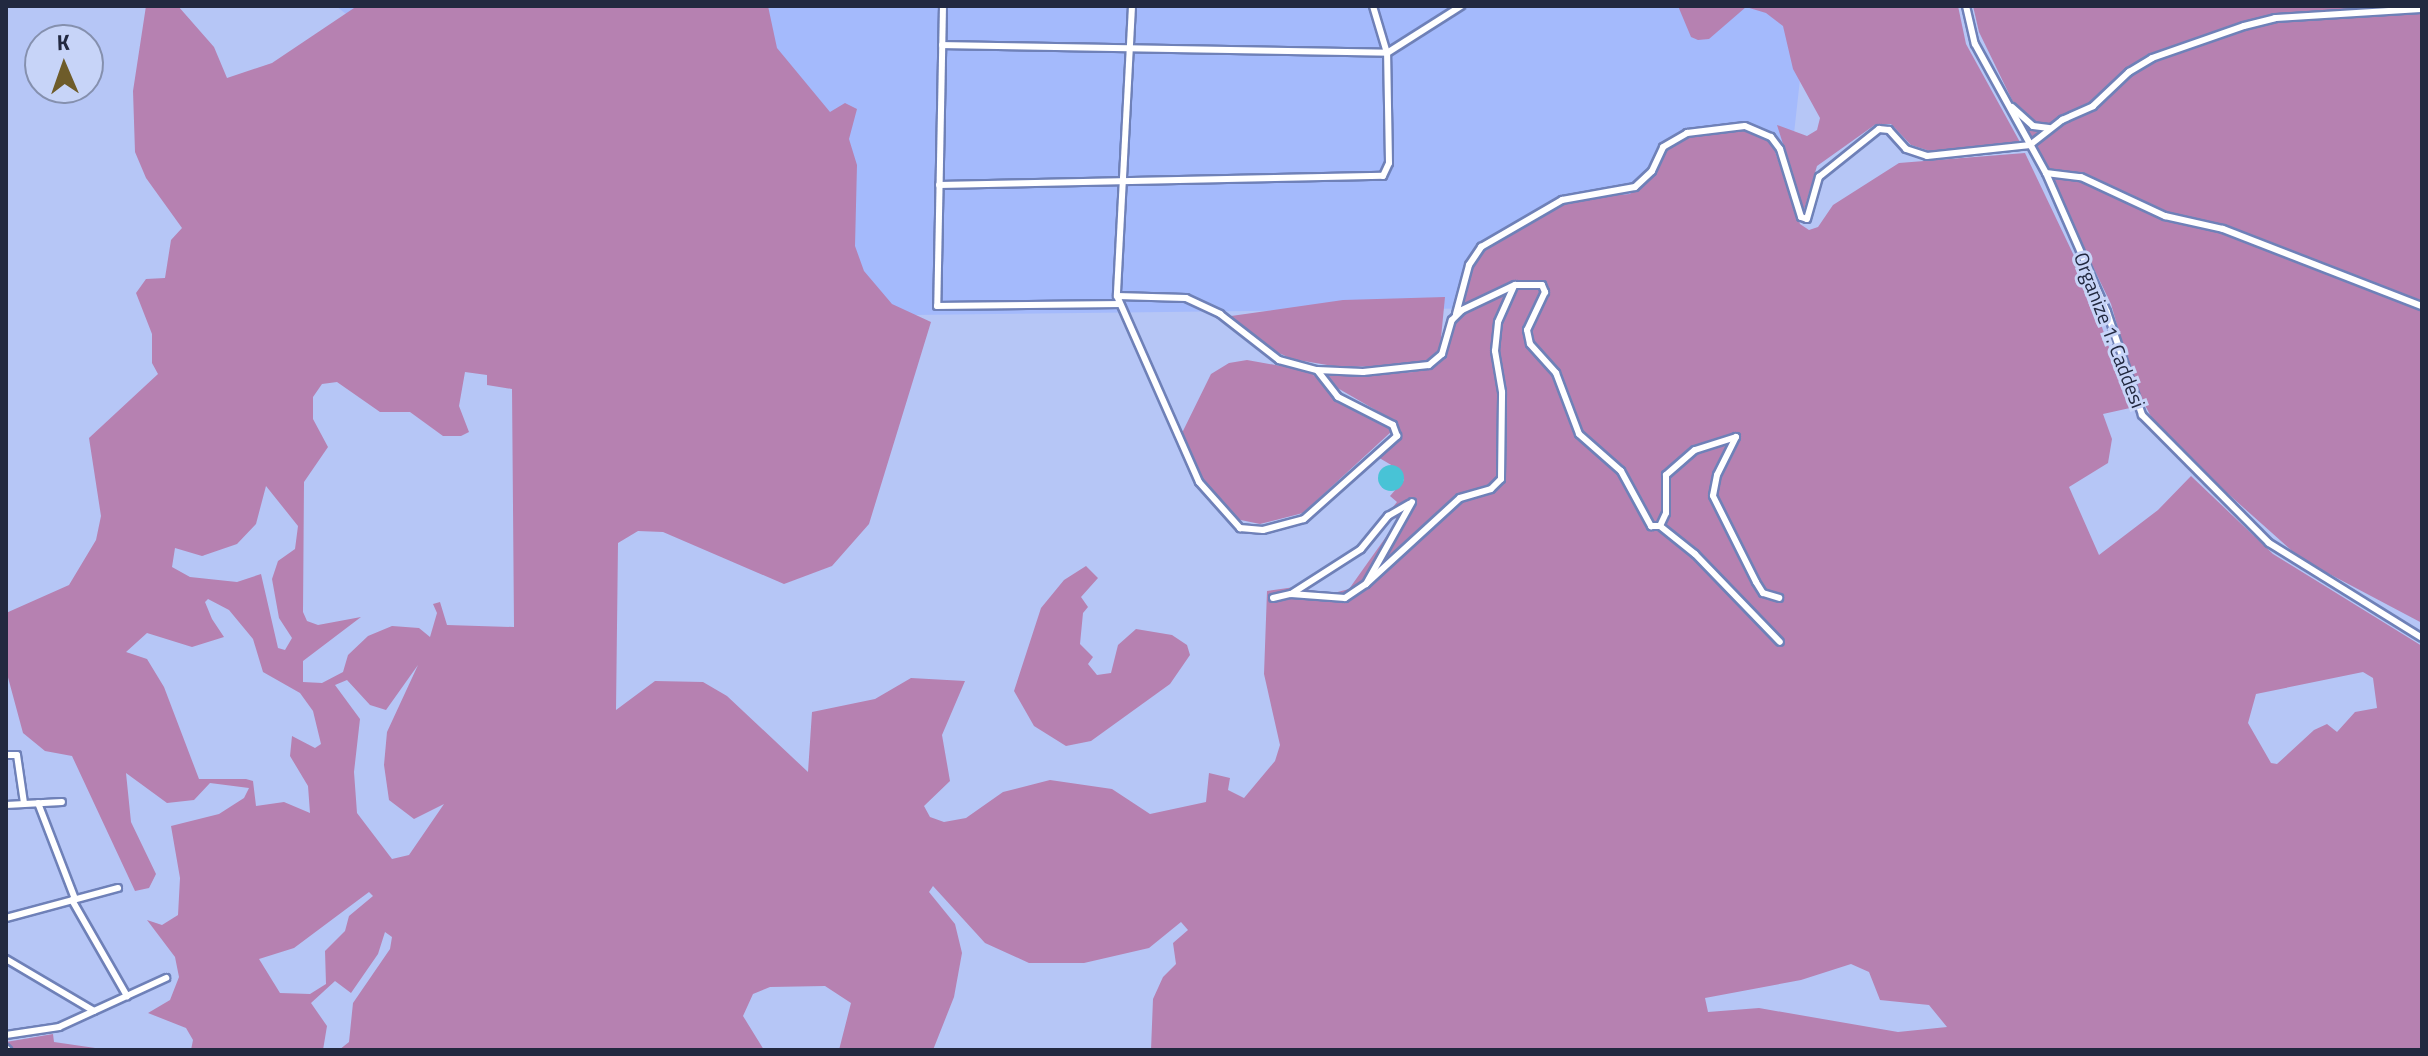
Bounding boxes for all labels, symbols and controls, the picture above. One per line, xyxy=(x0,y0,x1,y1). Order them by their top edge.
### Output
north arrow xyxy=(24,24,104,104)
text: K xyxy=(56,25,70,59)
street label: Organize 1. Caddesi xyxy=(2069,249,2151,411)

